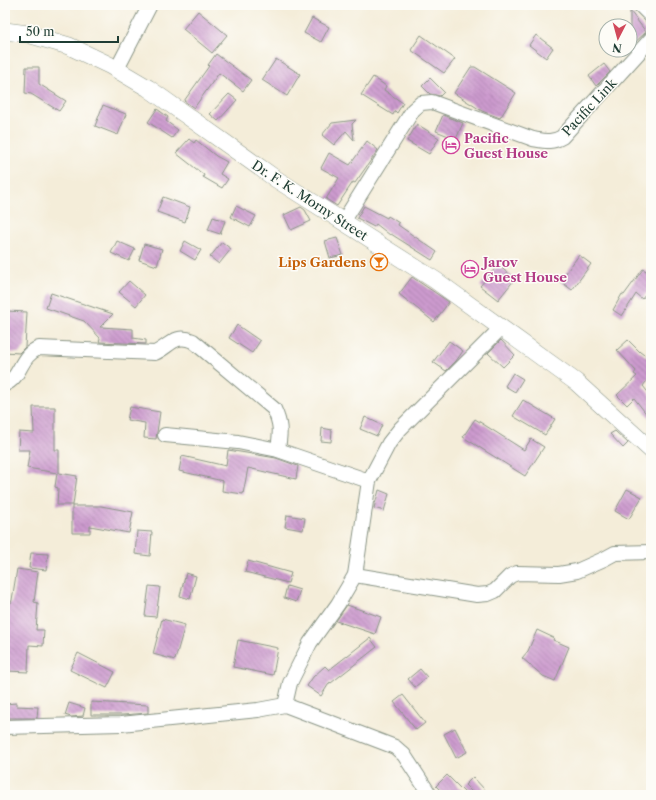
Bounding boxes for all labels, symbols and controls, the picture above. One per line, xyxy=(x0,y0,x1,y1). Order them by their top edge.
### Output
scale bar xyxy=(20,18,118,44)
north arrow xyxy=(598,18,638,58)
text: 50 m xyxy=(26,24,55,39)
text: N xyxy=(611,40,622,55)
street label: Pacific Link xyxy=(558,75,620,139)
place label: Pacific Guest House xyxy=(464,130,548,161)
hotel icon: Pacific Guest House xyxy=(441,135,461,155)
street label: Dr. F. K. Morny Street xyxy=(249,156,371,244)
bar icon: Lips Gardens xyxy=(369,252,389,272)
place label: Lips Gardens xyxy=(278,254,366,270)
place label: Jarov Guest House xyxy=(481,254,567,285)
hotel icon: Jarov Guest House xyxy=(460,259,480,279)

